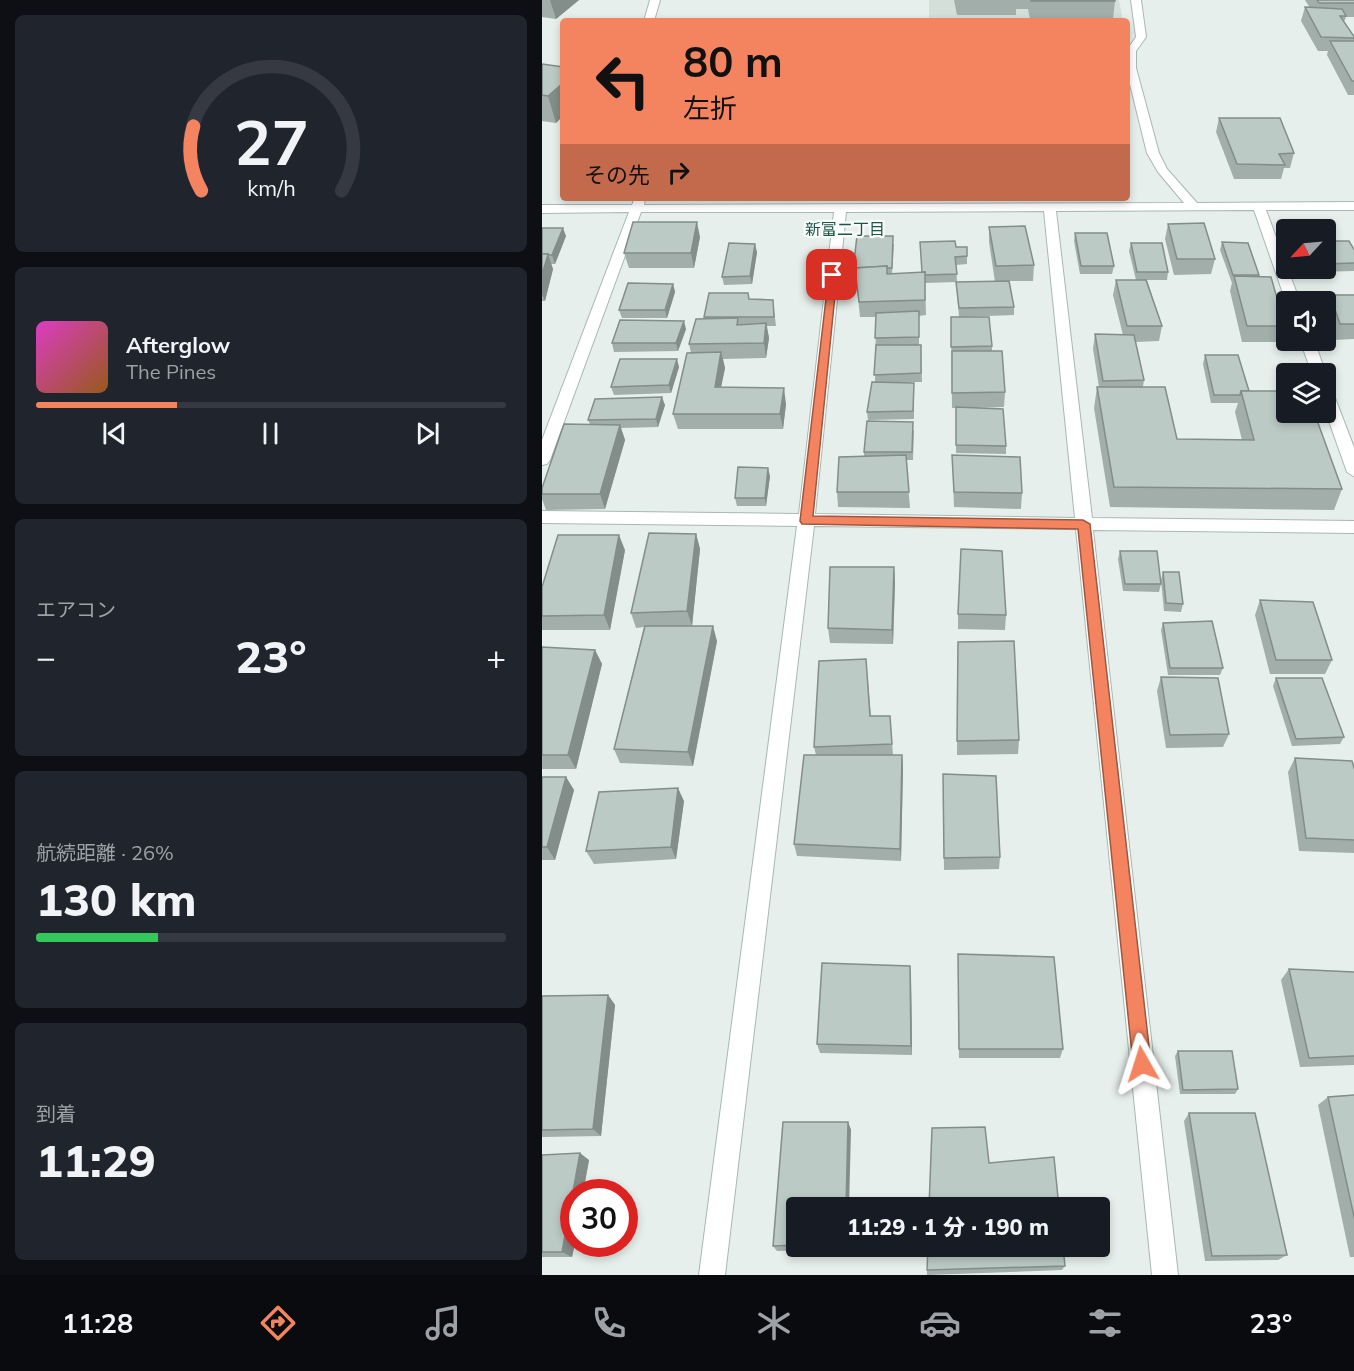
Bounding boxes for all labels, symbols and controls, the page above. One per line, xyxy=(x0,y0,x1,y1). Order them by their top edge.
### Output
text: 80 m xyxy=(683,35,783,88)
icon: left xyxy=(584,42,662,120)
text: 左折 xyxy=(683,91,737,125)
text: 27 xyxy=(234,102,308,181)
icon: right xyxy=(662,156,695,189)
text: その先 xyxy=(584,161,650,189)
text: km/h xyxy=(247,174,295,201)
district label: 新富二丁目 xyxy=(805,219,885,239)
north arrow xyxy=(1276,219,1336,279)
map controls xyxy=(1276,219,1336,423)
pin xyxy=(806,249,857,300)
icon: arrive xyxy=(815,258,848,291)
button: sound xyxy=(1276,291,1336,351)
text: Afterglow xyxy=(126,331,230,359)
text: The Pines xyxy=(126,359,216,384)
button: layers xyxy=(1276,363,1336,423)
icon: previous xyxy=(98,417,131,450)
icon: pause xyxy=(254,417,287,450)
icon: next xyxy=(411,417,444,450)
text: エアコン xyxy=(36,597,116,622)
text: 23° xyxy=(235,628,307,684)
text: − xyxy=(36,636,56,677)
text: + xyxy=(486,636,506,677)
text: 航続距離 · 26% xyxy=(36,840,174,865)
text: 130 km xyxy=(36,871,197,927)
position arrow xyxy=(1110,1032,1174,1096)
text: 到着 xyxy=(36,1101,76,1126)
text: 11:29 xyxy=(36,1132,156,1188)
speed limit sign: 30 xyxy=(560,1179,638,1257)
text: 11:29 · 1 分 · 190 m xyxy=(847,1213,1049,1241)
icon: directions xyxy=(257,1302,299,1344)
icon: music xyxy=(422,1302,464,1344)
icon: phone xyxy=(588,1302,630,1344)
icon: climate xyxy=(753,1302,795,1344)
icon: car xyxy=(919,1302,961,1344)
icon: filters xyxy=(1084,1302,1126,1344)
text: 11:28 xyxy=(62,1306,133,1340)
text: 23° xyxy=(1250,1306,1292,1340)

